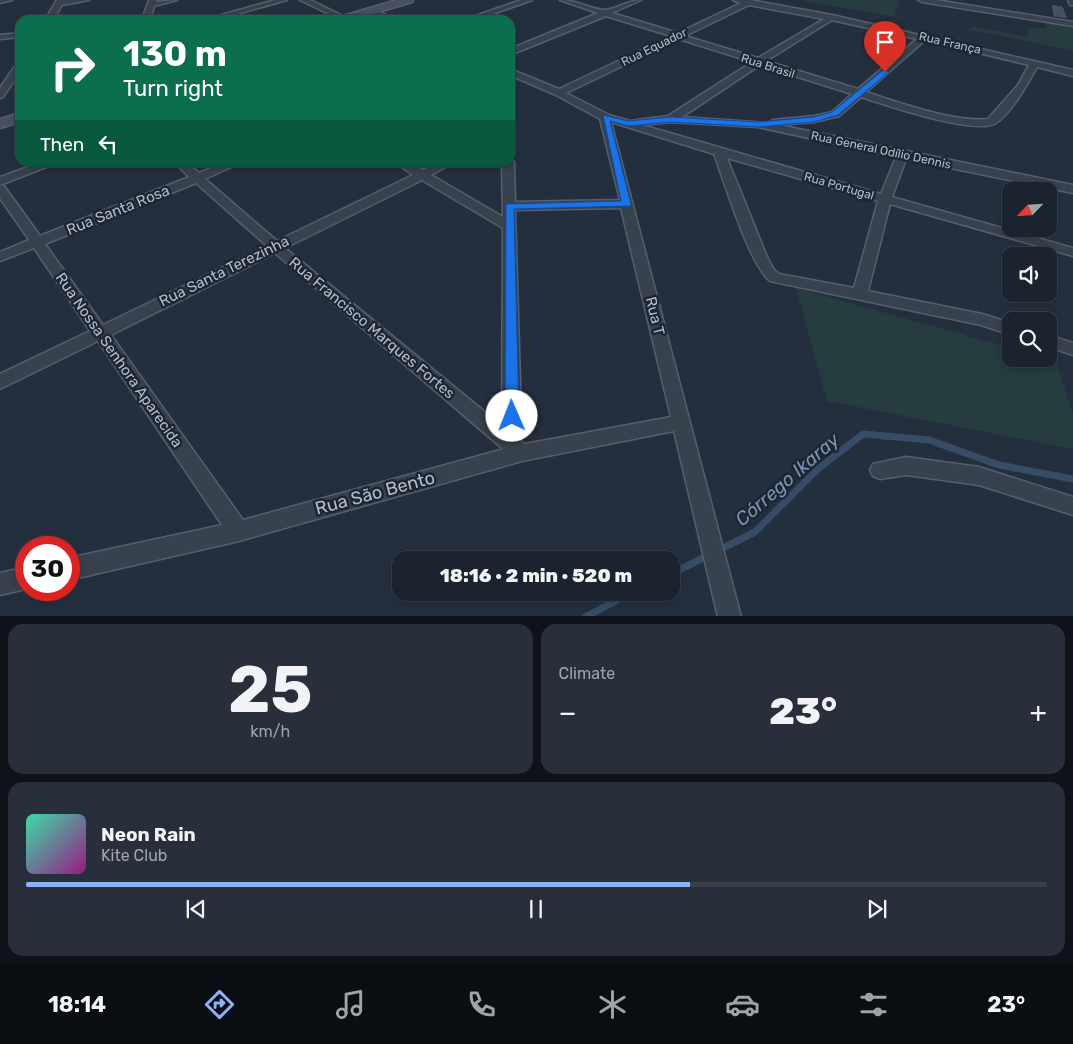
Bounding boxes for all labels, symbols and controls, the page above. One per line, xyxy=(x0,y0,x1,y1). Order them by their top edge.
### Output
pin xyxy=(864,21,906,72)
street label: Rua Equador xyxy=(619,25,690,69)
icon: arrive xyxy=(871,28,899,56)
street label: Rua França xyxy=(918,29,982,57)
text: 130 m xyxy=(123,33,227,75)
icon: right xyxy=(40,35,105,100)
street label: Rua Brasil xyxy=(739,51,797,81)
text: Turn right xyxy=(123,75,223,102)
street label: Rua General Odílio Dennis xyxy=(810,128,952,172)
icon: left xyxy=(94,130,122,158)
text: Then xyxy=(40,133,84,156)
street label: Rua Portugal xyxy=(802,169,876,203)
street label: Rua Santa Rosa xyxy=(64,181,172,239)
north arrow xyxy=(1002,182,1058,238)
map controls xyxy=(1002,182,1057,367)
street label: Rua Santa Terezinha xyxy=(156,232,292,310)
button: sound xyxy=(1002,247,1057,302)
street label: Rua Francisco Marques Fortes xyxy=(286,253,459,403)
street label: Rua Nossa Senhora Aparecida xyxy=(52,269,186,451)
street label: Rua T xyxy=(642,295,669,337)
button: search xyxy=(1002,312,1057,367)
position arrow xyxy=(485,389,537,441)
water label: Córrego Ikaray xyxy=(731,428,844,531)
street label: Rua São Bento xyxy=(313,466,437,520)
speed limit sign: 30 xyxy=(15,536,80,601)
text: 18:16 · 2 min · 520 m xyxy=(440,564,632,587)
text: 25 xyxy=(228,651,312,728)
text: Climate xyxy=(559,664,615,683)
text: 23° xyxy=(769,688,837,734)
text: − xyxy=(559,696,577,729)
text: + xyxy=(1030,696,1047,729)
text: km/h xyxy=(250,722,290,741)
text: Neon Rain xyxy=(101,823,196,846)
text: Kite Club xyxy=(101,846,167,865)
icon: previous xyxy=(182,895,210,923)
icon: pause xyxy=(522,895,550,923)
icon: next xyxy=(863,895,891,923)
icon: directions xyxy=(202,987,237,1022)
icon: music xyxy=(333,987,368,1022)
icon: phone xyxy=(464,987,499,1022)
icon: climate xyxy=(595,987,630,1022)
icon: car xyxy=(725,987,760,1022)
icon: filters xyxy=(856,987,891,1022)
text: 18:14 xyxy=(48,991,106,1018)
text: 23° xyxy=(987,991,1025,1018)

